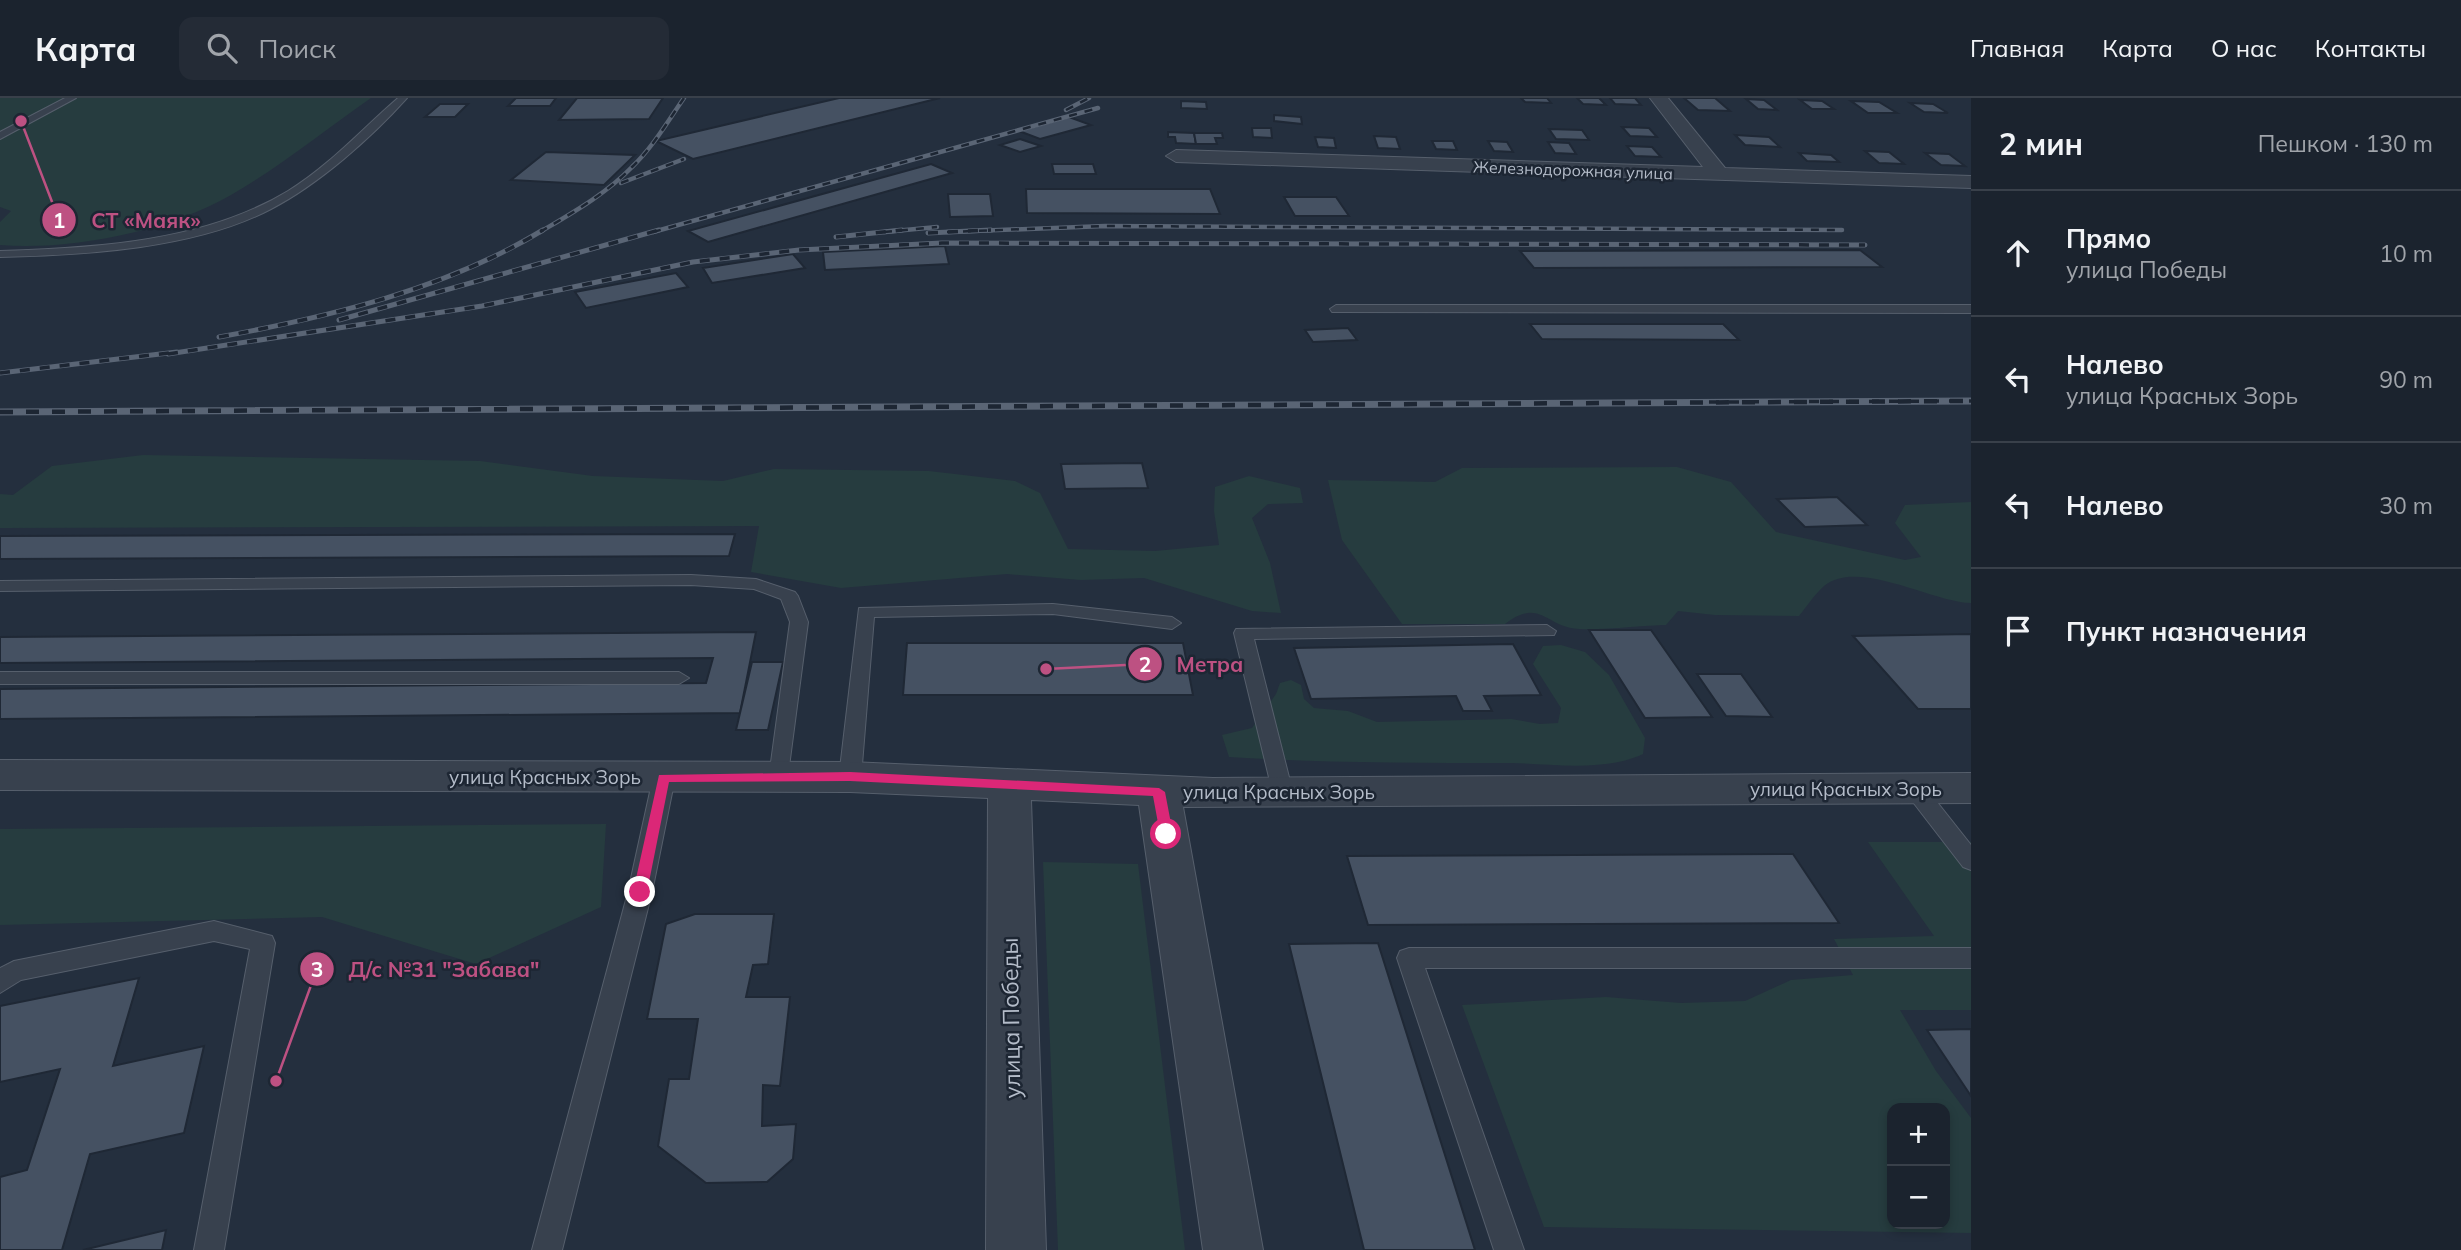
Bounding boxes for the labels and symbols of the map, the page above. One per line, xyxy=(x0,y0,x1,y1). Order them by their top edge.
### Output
street label: Железнодорожная улица xyxy=(1473,157,1673,183)
callout: СТ «Маяк» xyxy=(42,199,214,241)
text: 1 xyxy=(53,207,65,233)
text: СТ «Маяк» xyxy=(91,207,201,233)
callout: Метра xyxy=(1127,643,1257,685)
text: 2 xyxy=(1139,651,1151,677)
text: Метра xyxy=(1177,651,1243,677)
street label: улица Красных Зорь xyxy=(449,765,641,789)
street label: улица Красных Зорь xyxy=(1750,777,1942,801)
street label: улица Красных Зорь xyxy=(1183,780,1375,804)
route start xyxy=(1150,818,1181,849)
route end xyxy=(624,876,655,907)
street label: улица Победы xyxy=(995,937,1026,1099)
callout: Д/с №31 "Забава" xyxy=(299,948,553,990)
text: 3 xyxy=(311,956,323,982)
text: Д/с №31 "Забава" xyxy=(349,956,539,982)

